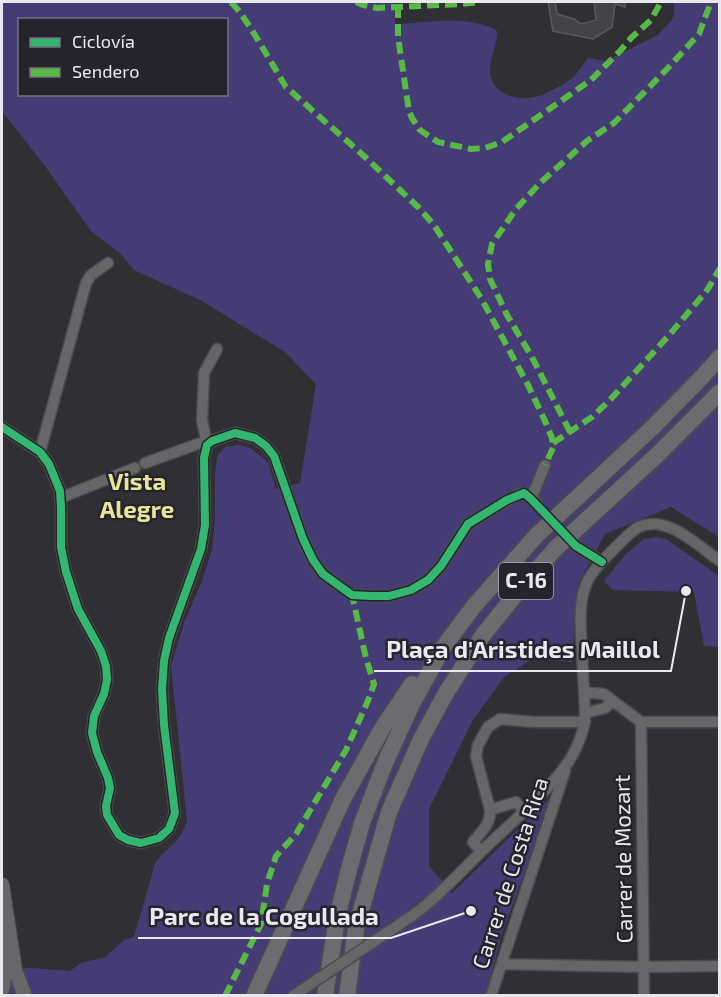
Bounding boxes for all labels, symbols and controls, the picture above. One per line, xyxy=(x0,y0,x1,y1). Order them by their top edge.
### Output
legend xyxy=(18,18,228,96)
text: Ciclovía xyxy=(72,30,135,52)
text: Sendero xyxy=(72,60,139,82)
district label: Vista Alegre xyxy=(100,466,174,523)
road number: C-16 xyxy=(499,563,553,599)
callout: Plaça d'Aristides Maillol xyxy=(374,629,671,671)
text: Plaça d'Aristides Maillol xyxy=(386,634,660,664)
street label: Carrer de Costa Rica xyxy=(466,774,552,972)
street label: Carrer de Mozart xyxy=(608,774,636,944)
callout: Parc de la Cogullada xyxy=(138,896,391,938)
text: Parc de la Cogullada xyxy=(149,901,379,930)

